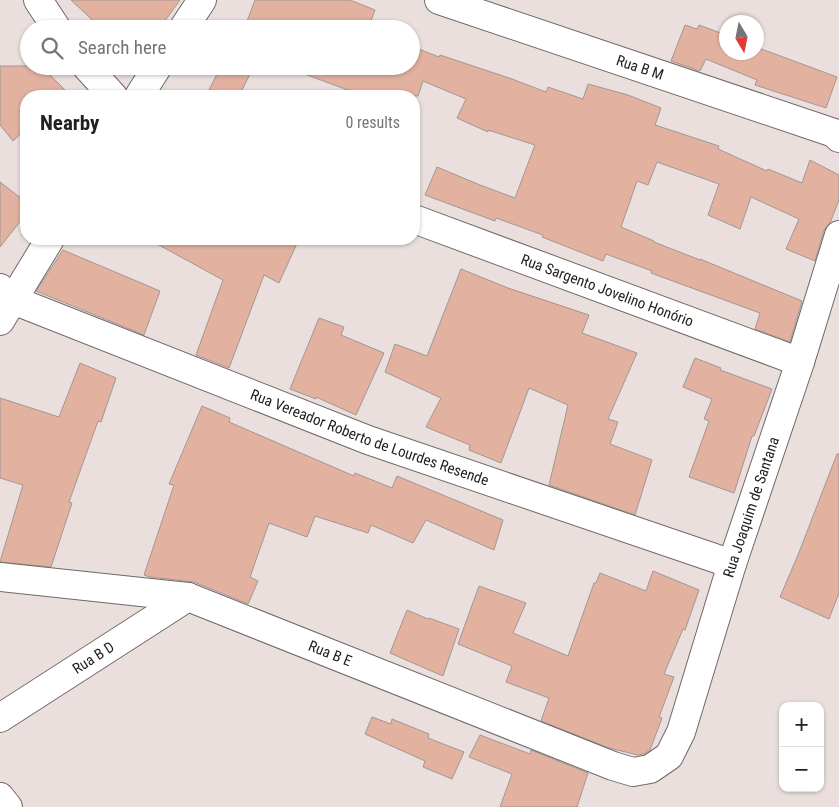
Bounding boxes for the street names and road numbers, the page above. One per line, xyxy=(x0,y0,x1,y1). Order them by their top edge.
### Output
street label: Rua B M xyxy=(614,51,666,84)
street label: Rua Sargento Jovelino Honório xyxy=(518,250,696,331)
street label: Rua Vereador Roberto de Lourdes Resende xyxy=(248,386,491,489)
street label: Rua Joaquim de Santana xyxy=(719,435,783,580)
street label: Rua B E xyxy=(306,637,354,670)
street label: Rua B D xyxy=(69,638,118,678)

